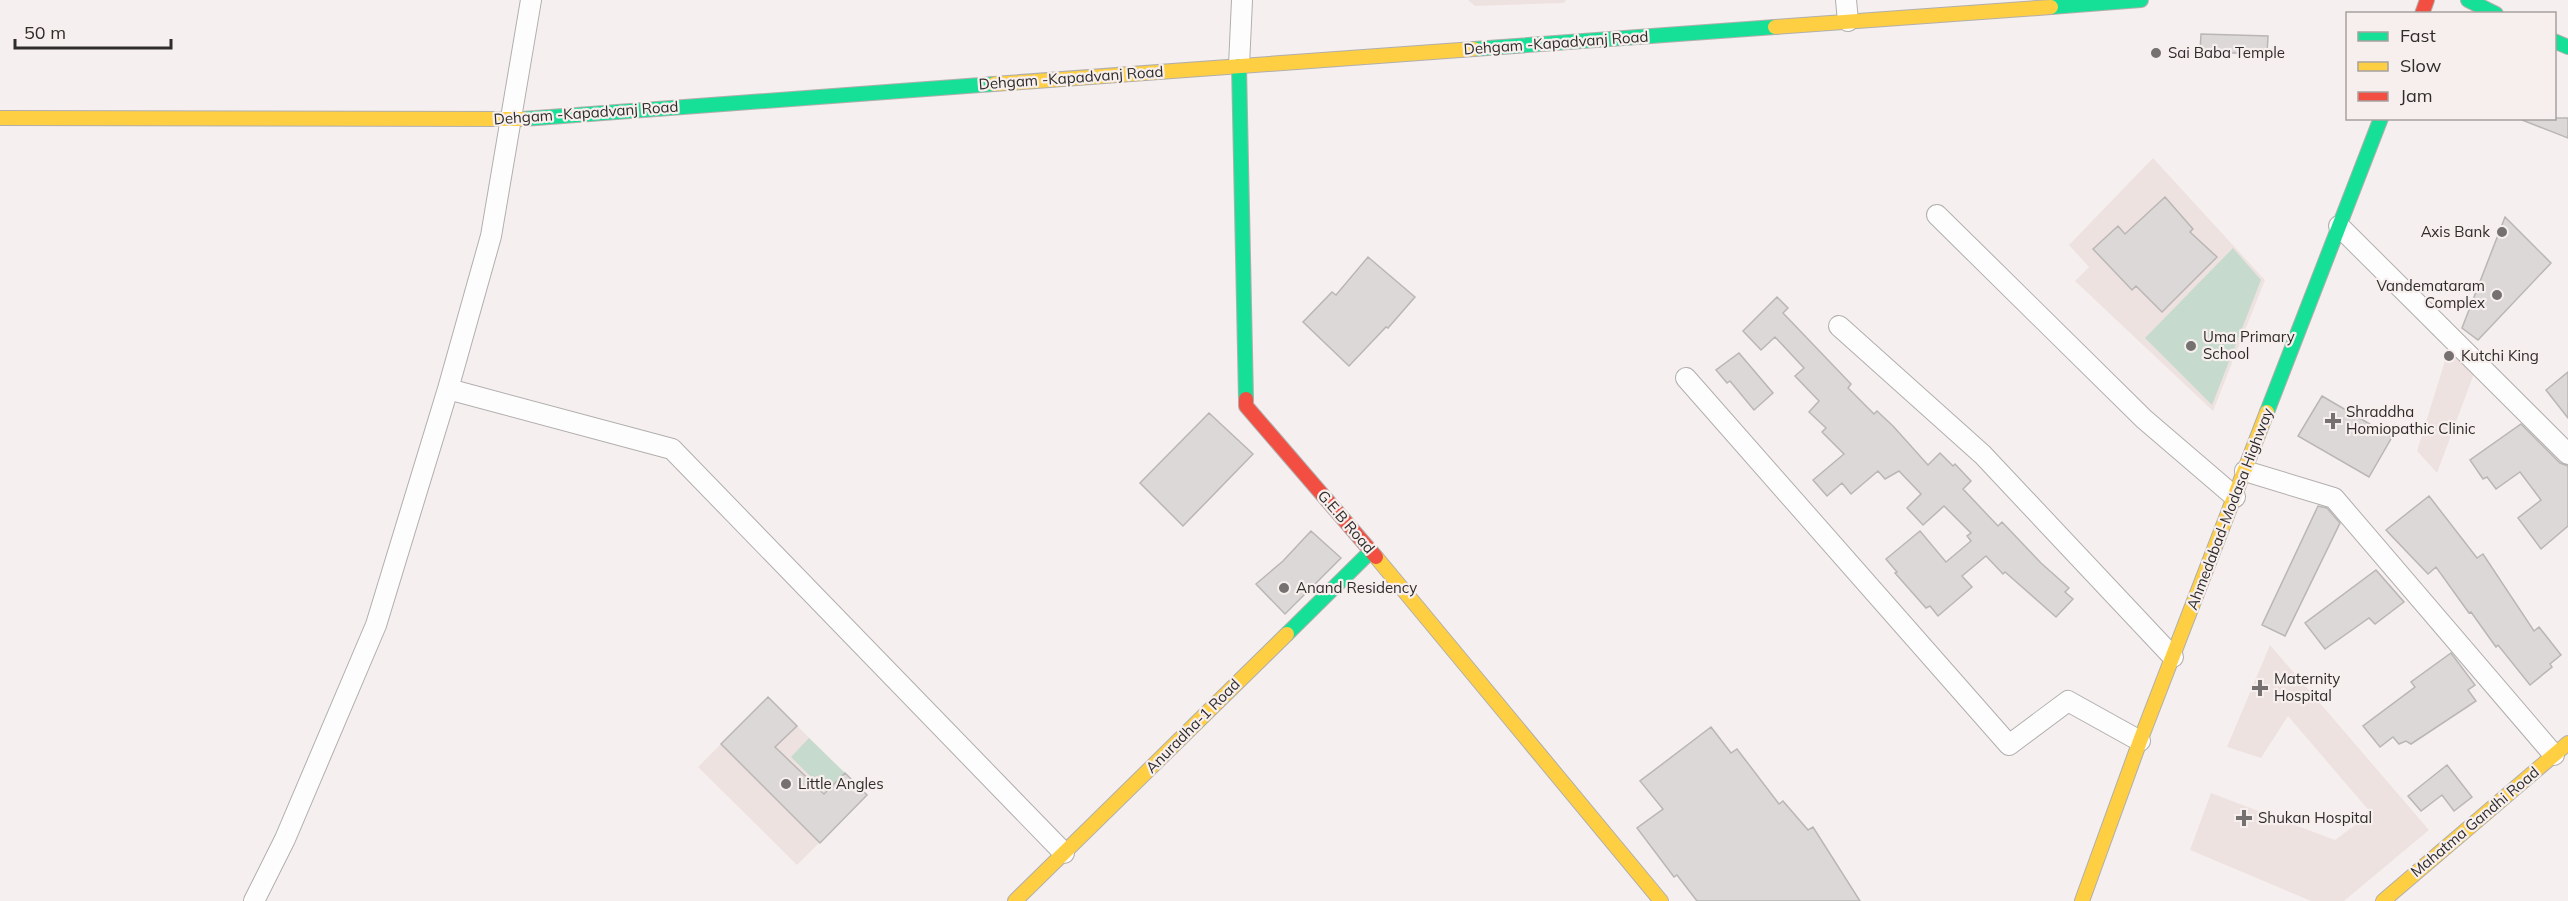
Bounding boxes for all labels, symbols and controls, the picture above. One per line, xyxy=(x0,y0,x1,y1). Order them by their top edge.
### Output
scale bar xyxy=(15,12,171,50)
legend xyxy=(2346,12,2556,120)
text: 50 m xyxy=(24,21,66,44)
text: Fast xyxy=(2400,24,2436,47)
street label: Dehgam -Kapadvanj Road xyxy=(1463,27,1649,58)
place label: Sai Baba Temple xyxy=(2168,43,2285,62)
marker: Sai Baba Temple xyxy=(2149,46,2163,60)
text: Slow xyxy=(2400,54,2442,77)
street label: Dehgam -Kapadvanj Road xyxy=(978,62,1164,93)
text: Jam xyxy=(2400,84,2433,107)
street label: Dehgam -Kapadvanj Road xyxy=(493,97,679,128)
place label: Axis Bank xyxy=(2421,222,2490,241)
marker: Axis Bank xyxy=(2495,225,2509,239)
place label: Vandemataram Complex xyxy=(2376,276,2485,312)
marker: Vandemataram Complex xyxy=(2490,288,2504,302)
place label: Uma Primary School xyxy=(2203,327,2295,363)
marker: Uma Primary School xyxy=(2184,339,2198,353)
place label: Kutchi King xyxy=(2461,346,2539,365)
marker: Kutchi King xyxy=(2442,349,2456,363)
place label: Shraddha Homiopathic Clinic xyxy=(2346,402,2476,438)
street label: Ahmedabad-Modasa Highway xyxy=(2182,405,2277,613)
marker: Shraddha Homiopathic Clinic xyxy=(2324,412,2342,430)
street label: G.E.B Road xyxy=(1314,486,1379,557)
place label: Anand Residency xyxy=(1296,578,1417,597)
marker: Anand Residency xyxy=(1277,581,1291,595)
place label: Maternity Hospital xyxy=(2274,669,2340,705)
street label: Anuradha-1 Road xyxy=(1141,674,1244,777)
marker: Maternity Hospital xyxy=(2251,679,2269,697)
street label: Mahatma Gandhi Road xyxy=(2407,762,2543,881)
place label: Little Angles xyxy=(798,774,884,793)
marker: Little Angles xyxy=(779,777,793,791)
place label: Shukan Hospital xyxy=(2258,808,2372,827)
marker: Shukan Hospital xyxy=(2235,809,2253,827)

